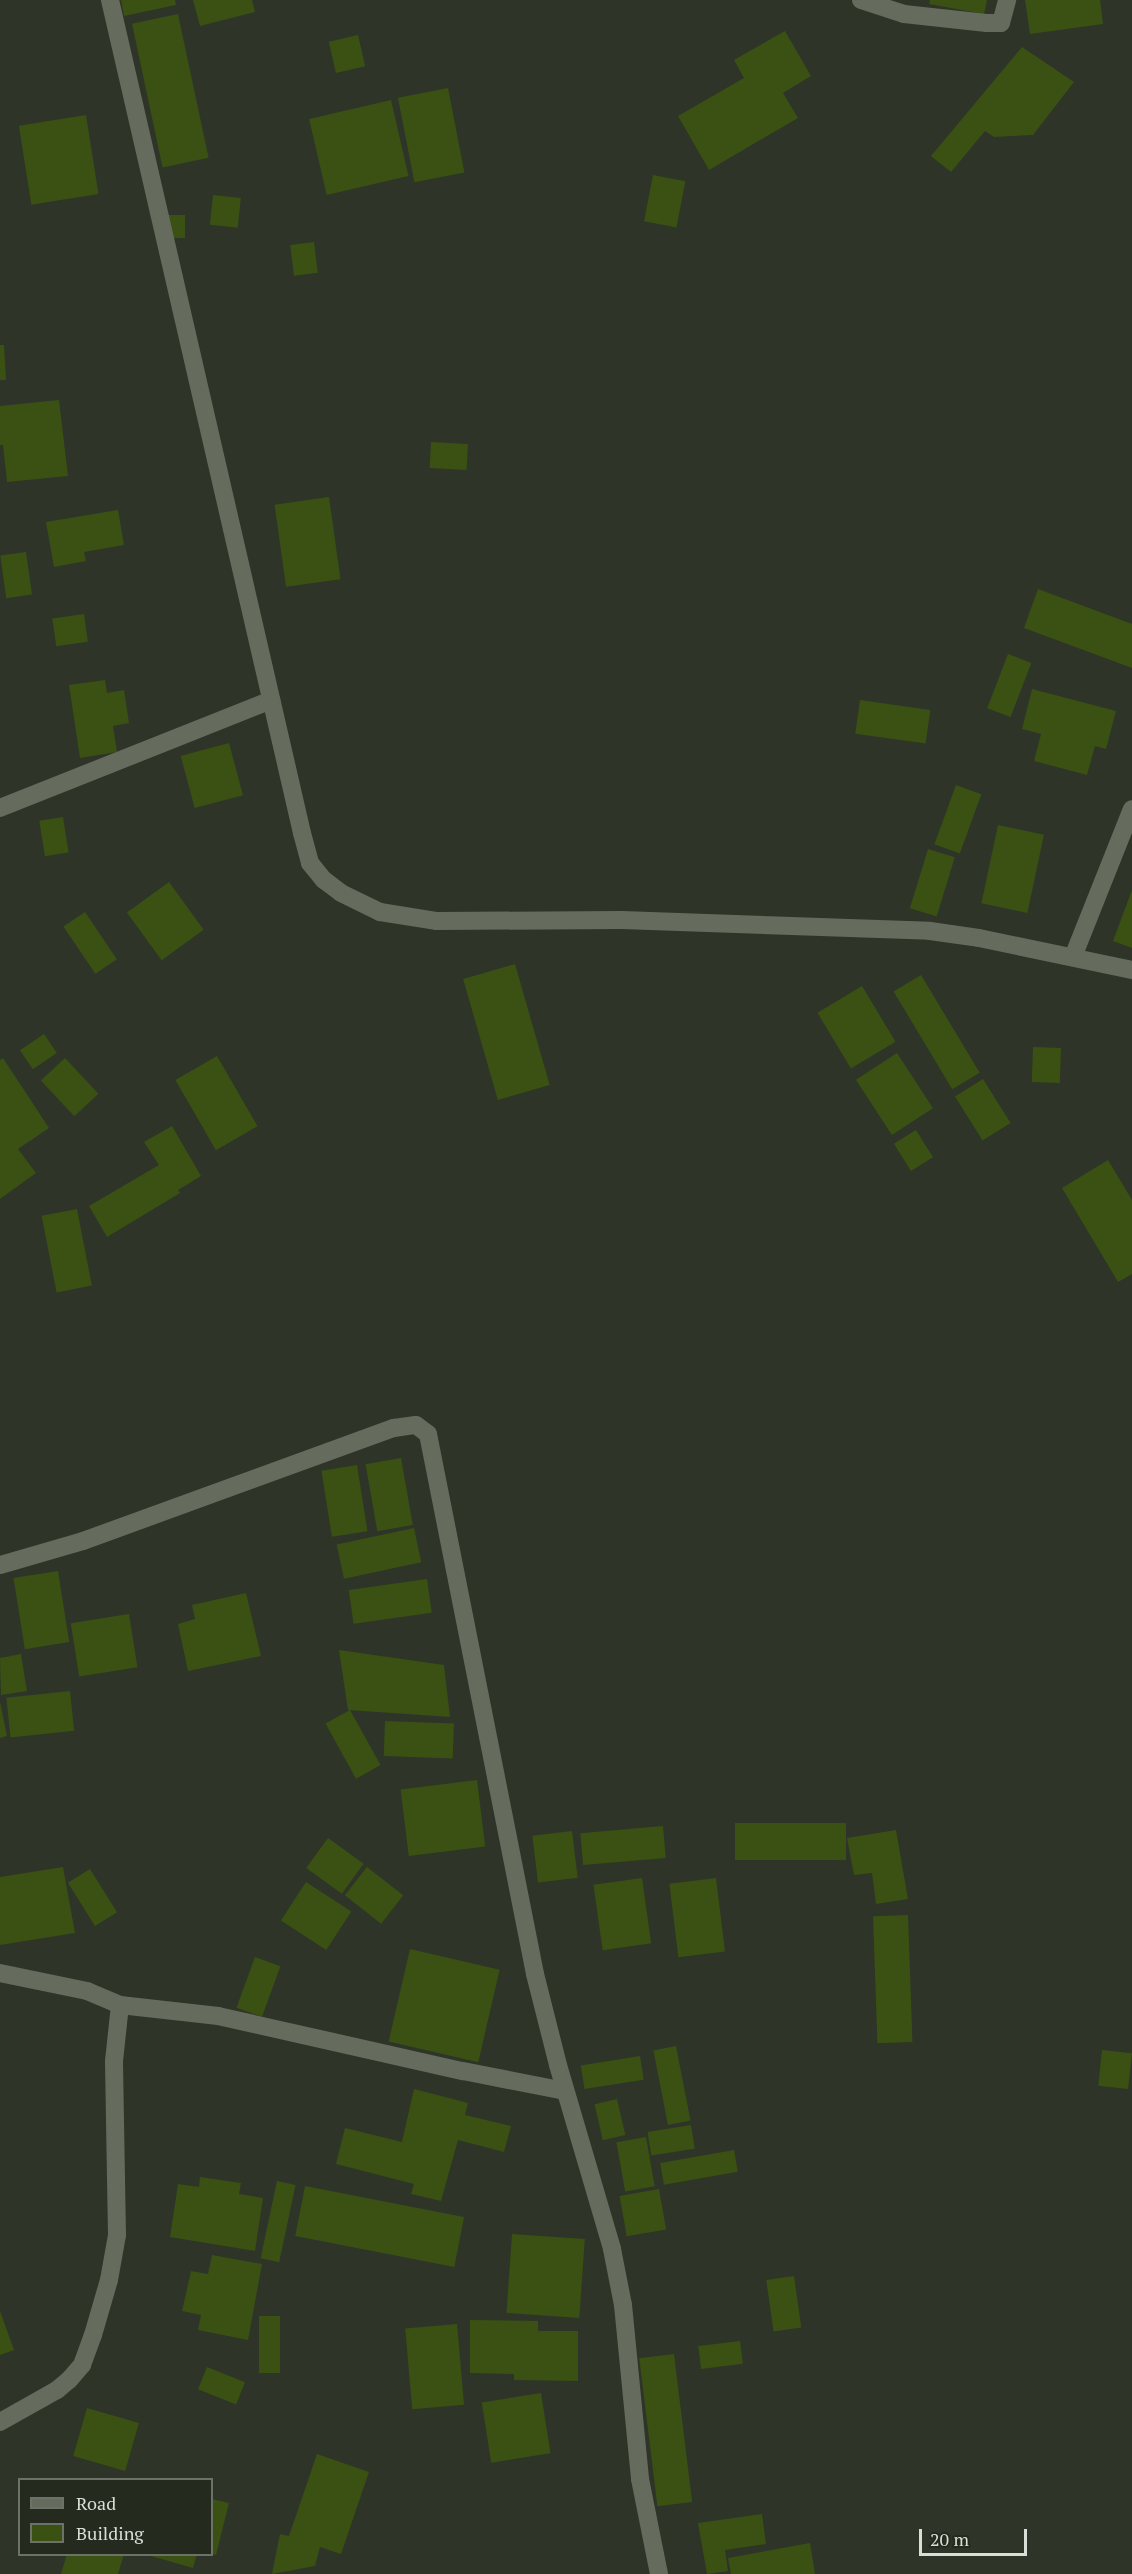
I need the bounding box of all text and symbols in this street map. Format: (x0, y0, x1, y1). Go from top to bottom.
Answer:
legend (18, 2478, 213, 2556)
text: Road (76, 2491, 116, 2515)
scale bar (922, 2517, 1030, 2555)
text: Building (76, 2521, 144, 2545)
text: 20 m (930, 2527, 969, 2551)

